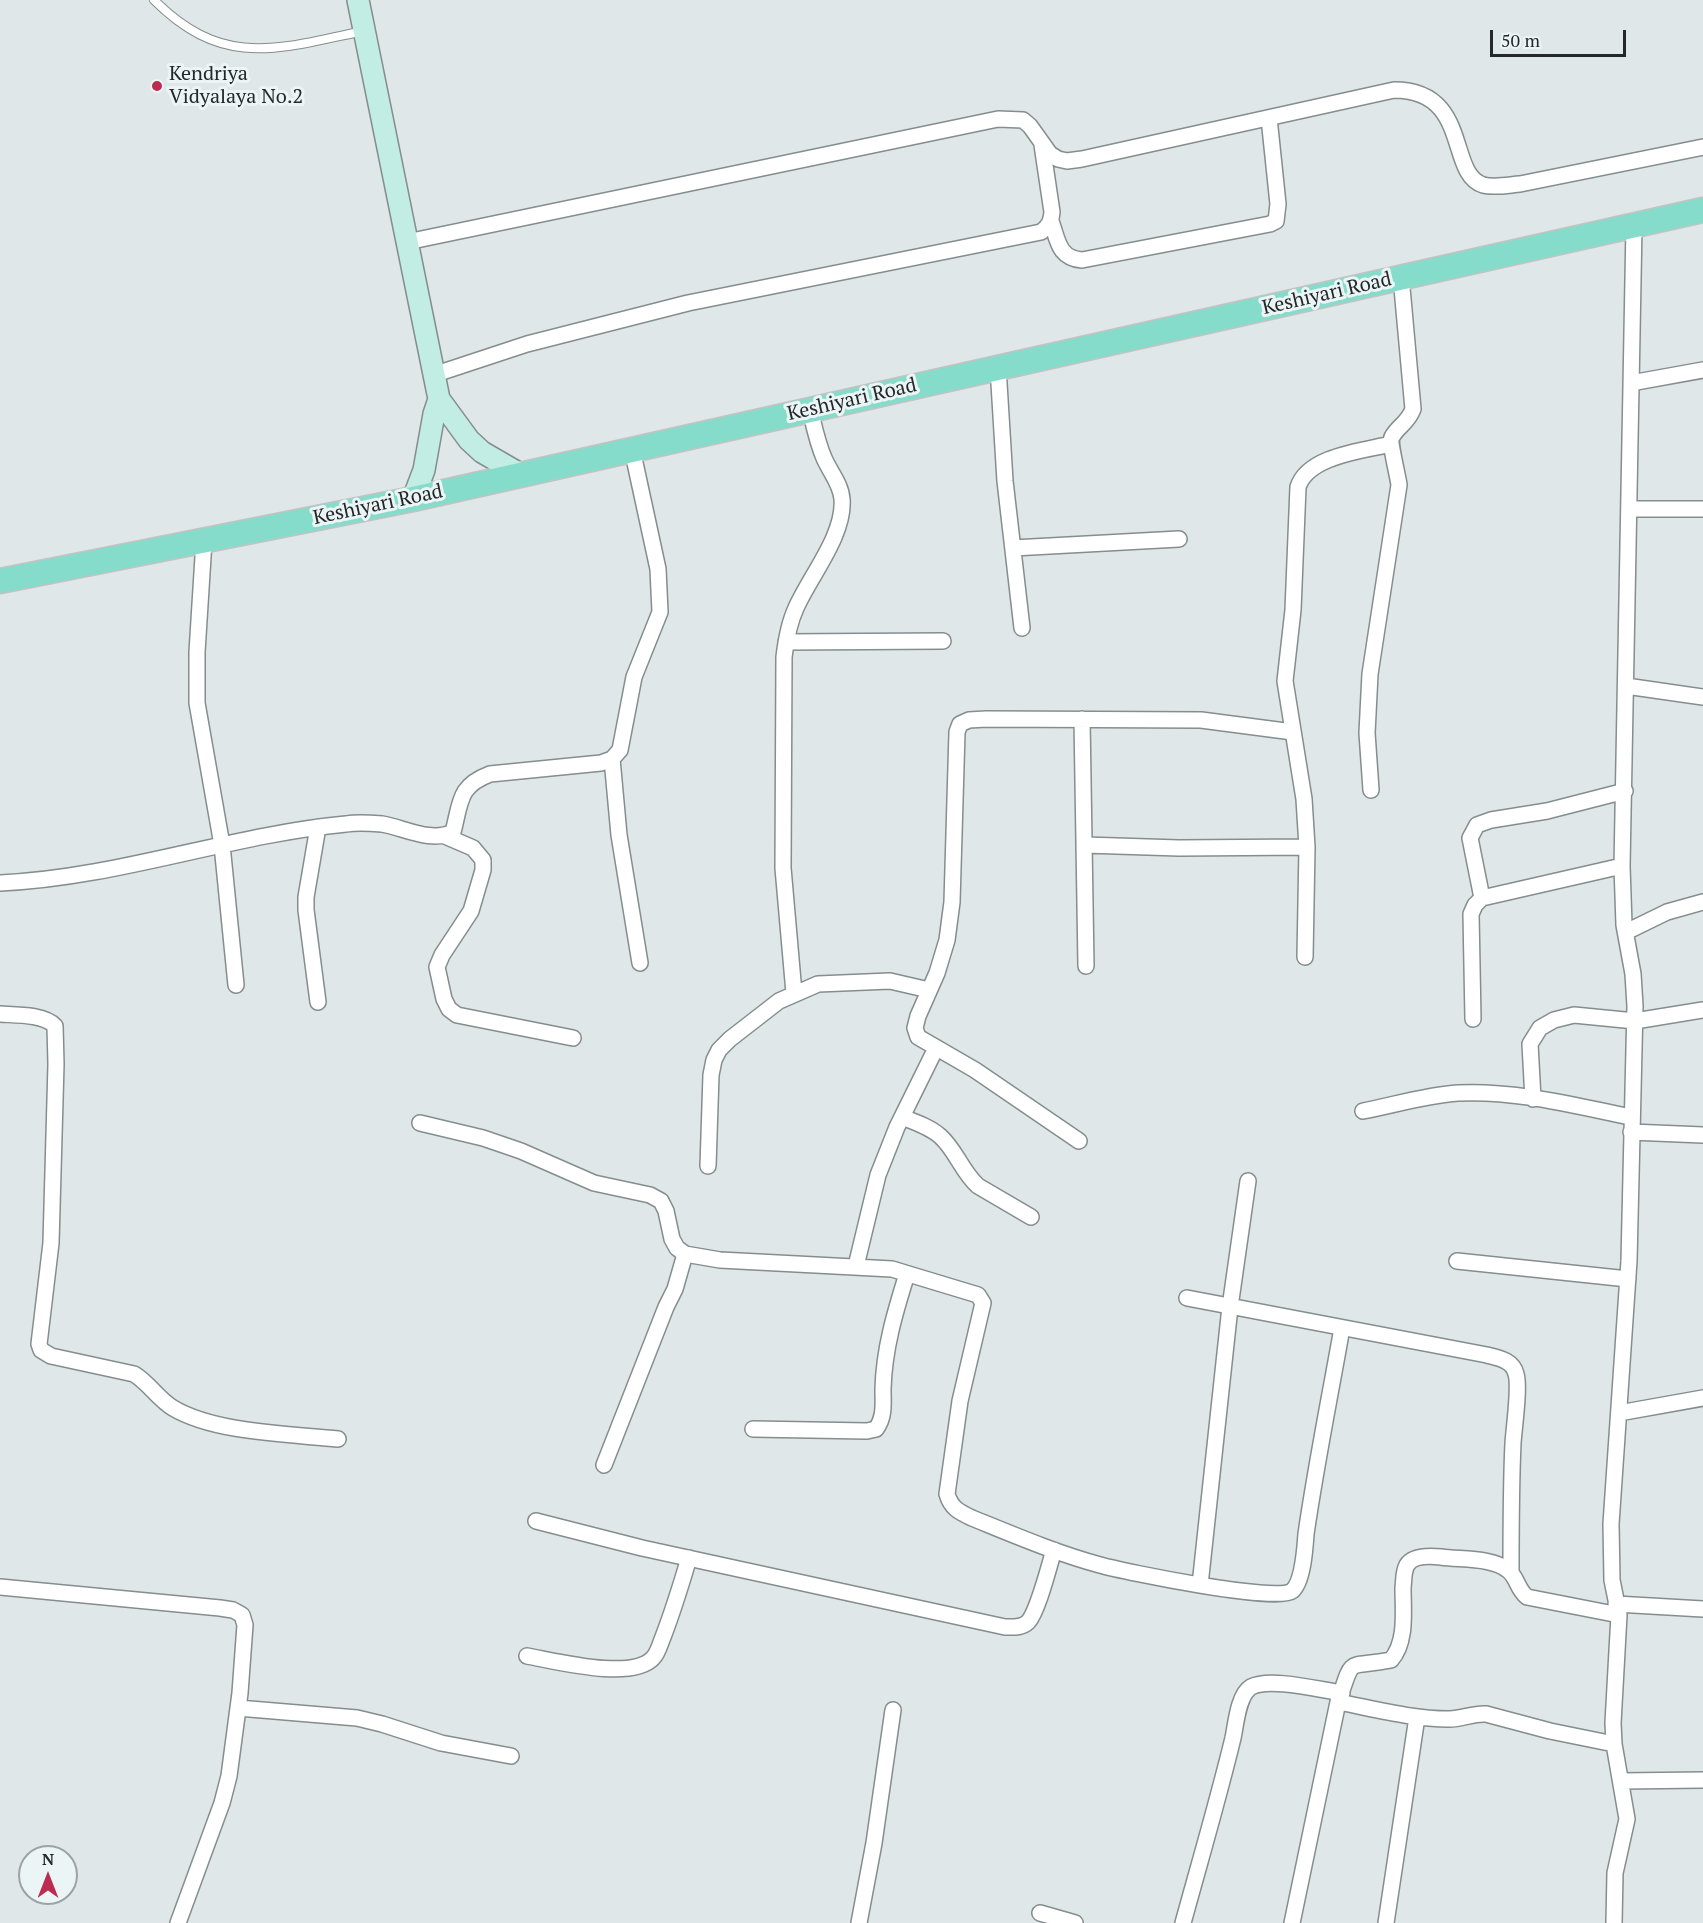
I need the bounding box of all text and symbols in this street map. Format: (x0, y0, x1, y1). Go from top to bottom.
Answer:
scale bar (1493, 18, 1630, 56)
text: 50 m (1501, 28, 1540, 52)
place label: Kendriya Vidyalaya No.2 (169, 62, 303, 109)
marker: Kendriya Vidyalaya No.2 (150, 79, 164, 93)
street label: Keshiyari Road (1260, 267, 1394, 321)
street label: Keshiyari Road (785, 373, 919, 427)
street label: Keshiyari Road (311, 480, 445, 530)
north arrow (18, 1845, 78, 1905)
text: N (42, 1848, 54, 1870)

